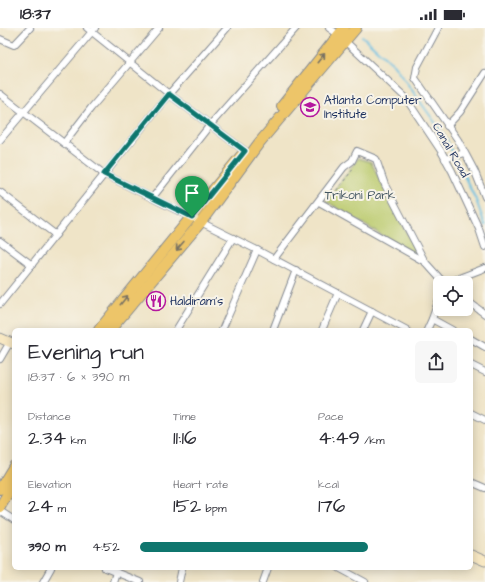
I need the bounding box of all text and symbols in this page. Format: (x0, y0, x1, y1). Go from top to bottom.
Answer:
text: 18:37 (20, 4, 51, 25)
one-way arrow (316, 52, 325, 63)
place label: Atlanta Computer Institute (324, 92, 422, 123)
school or university icon: Atlanta Computer Institute (299, 96, 321, 118)
street label: Canal Road (428, 120, 473, 181)
pin (175, 176, 209, 217)
icon: arrive (181, 182, 203, 204)
park label: Trikoni Park (325, 187, 396, 204)
one-way arrow (176, 240, 185, 251)
map controls (433, 276, 473, 316)
button: locate (433, 276, 473, 316)
restaurant icon: Haldiram's (145, 290, 167, 312)
place label: Haldiram's (170, 293, 223, 310)
one-way arrow (120, 294, 129, 305)
text: Evening run (28, 337, 144, 368)
button: share (415, 341, 457, 383)
text: 18:37 · 6 × 390 m (28, 368, 129, 386)
text: Distance (28, 409, 71, 424)
text: Time (173, 409, 196, 424)
text: Pace (318, 409, 344, 424)
text: 2.34 (28, 424, 66, 452)
text: 11:16 (173, 424, 197, 452)
text: 4:49 (318, 424, 360, 452)
text: km (66, 433, 86, 448)
text: /km (360, 433, 385, 448)
text: Elevation (28, 477, 71, 492)
text: Heart rate (173, 477, 228, 492)
text: kcal (318, 477, 339, 492)
text: 24 (28, 492, 53, 520)
text: 152 (173, 492, 201, 520)
text: 176 (318, 492, 345, 520)
text: m (53, 501, 66, 516)
text: bpm (201, 501, 226, 516)
text: 390 m (28, 538, 66, 556)
text: 4:52 (92, 538, 120, 556)

